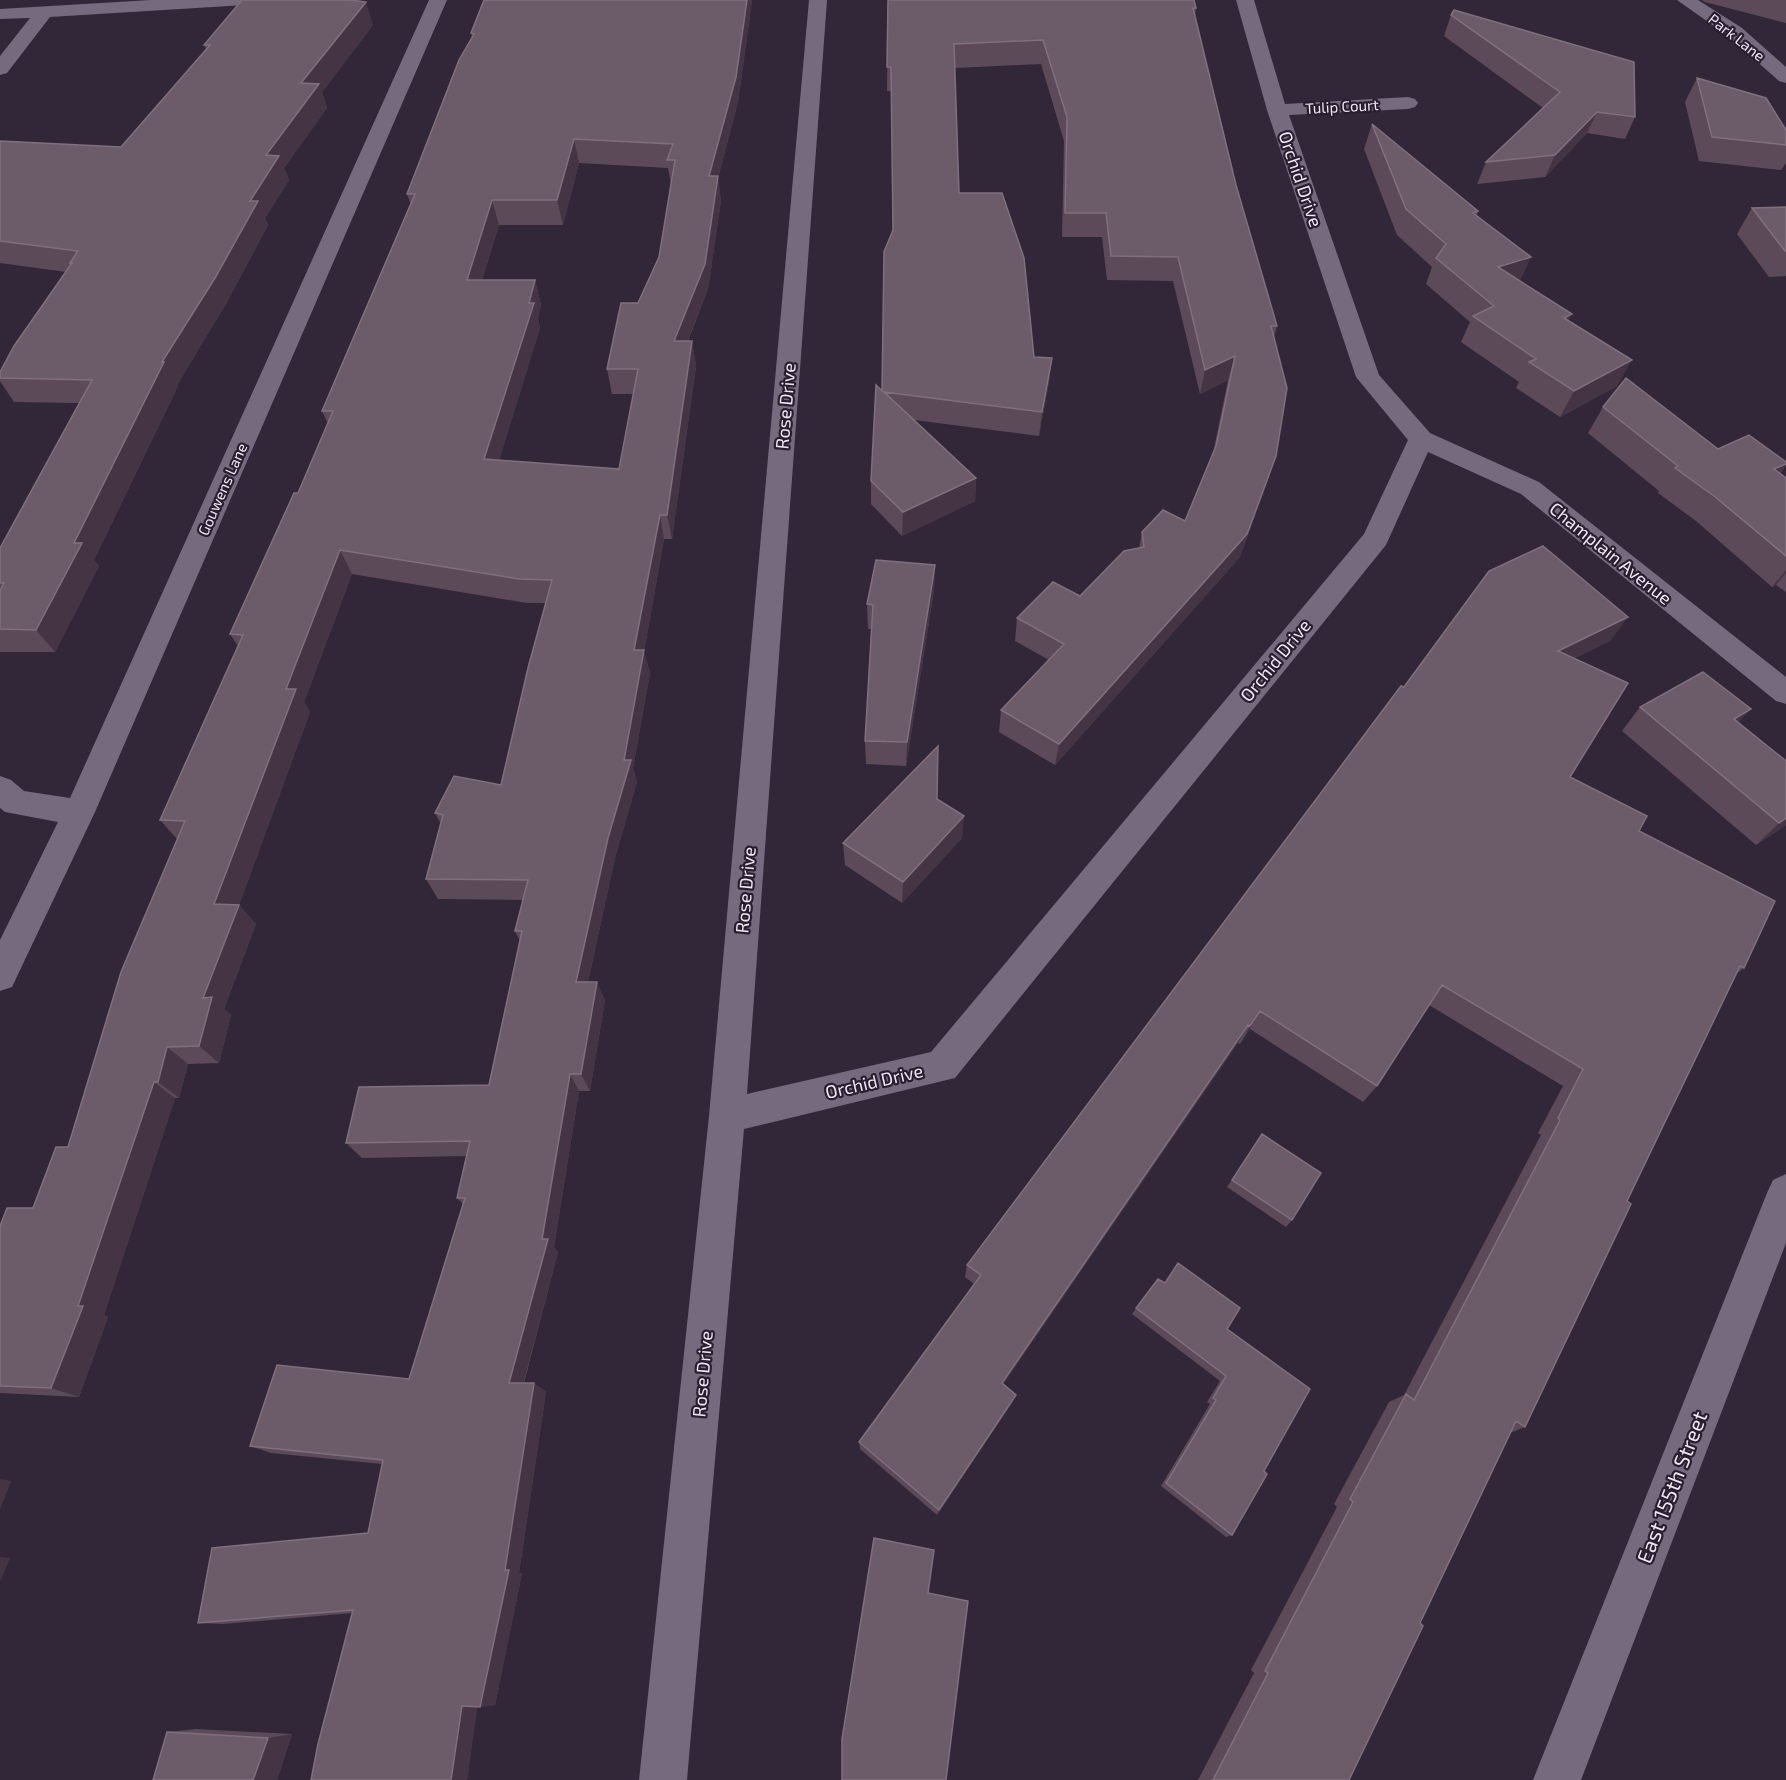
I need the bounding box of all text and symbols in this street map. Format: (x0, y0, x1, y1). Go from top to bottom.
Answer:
street label: Park Lane (1705, 9, 1769, 65)
street label: Tulip Court (1305, 95, 1379, 117)
street label: Orchid Drive (1274, 128, 1328, 230)
street label: Rose Drive (770, 362, 800, 450)
street label: Gouwens Lane (194, 440, 250, 538)
street label: Champlain Avenue (1545, 497, 1677, 609)
street label: Orchid Drive (1235, 614, 1315, 706)
street label: Rose Drive (730, 846, 760, 934)
street label: Orchid Drive (823, 1059, 925, 1103)
street label: Rose Drive (687, 1330, 717, 1418)
street label: East 155th Street (1631, 1407, 1711, 1567)

